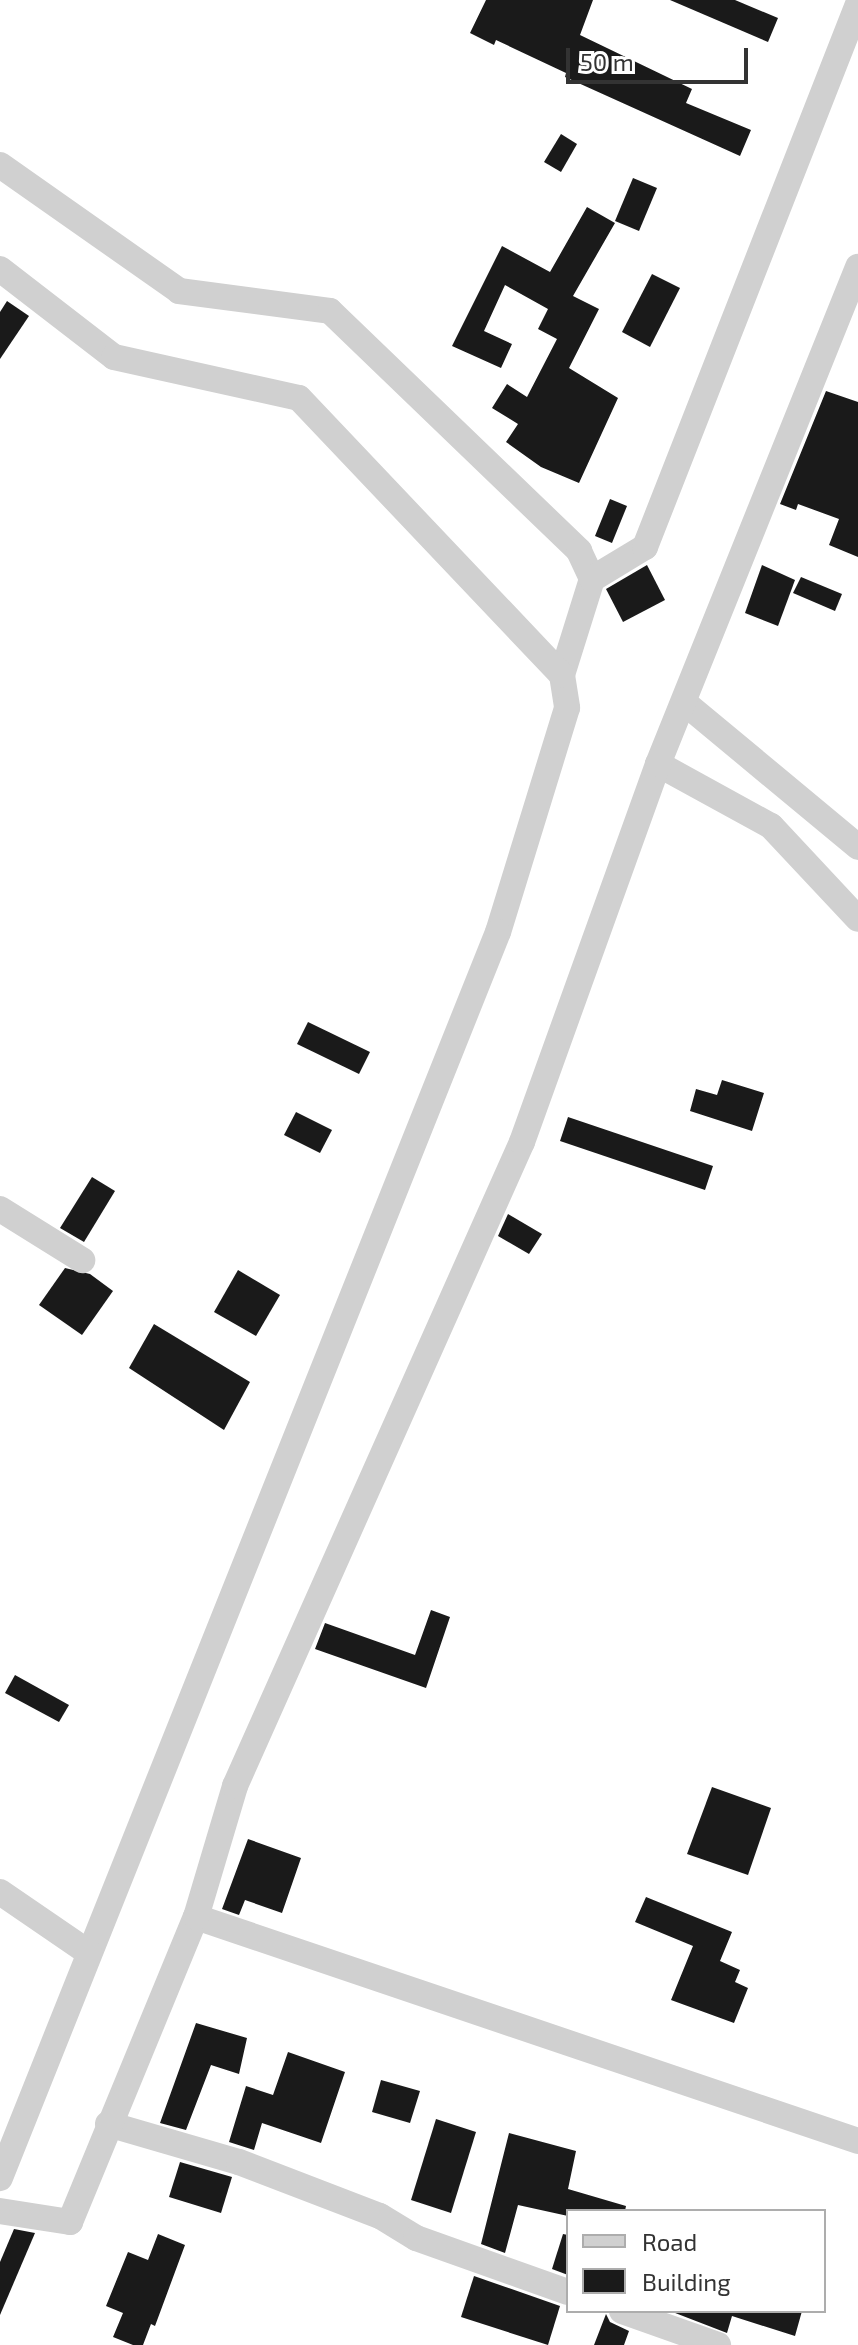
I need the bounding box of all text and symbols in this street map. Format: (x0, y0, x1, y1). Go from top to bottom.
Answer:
scale bar (570, 32, 752, 82)
text: 50 m (580, 47, 634, 76)
legend (566, 2209, 826, 2313)
text: Road (642, 2227, 697, 2256)
text: Building (642, 2267, 731, 2296)

